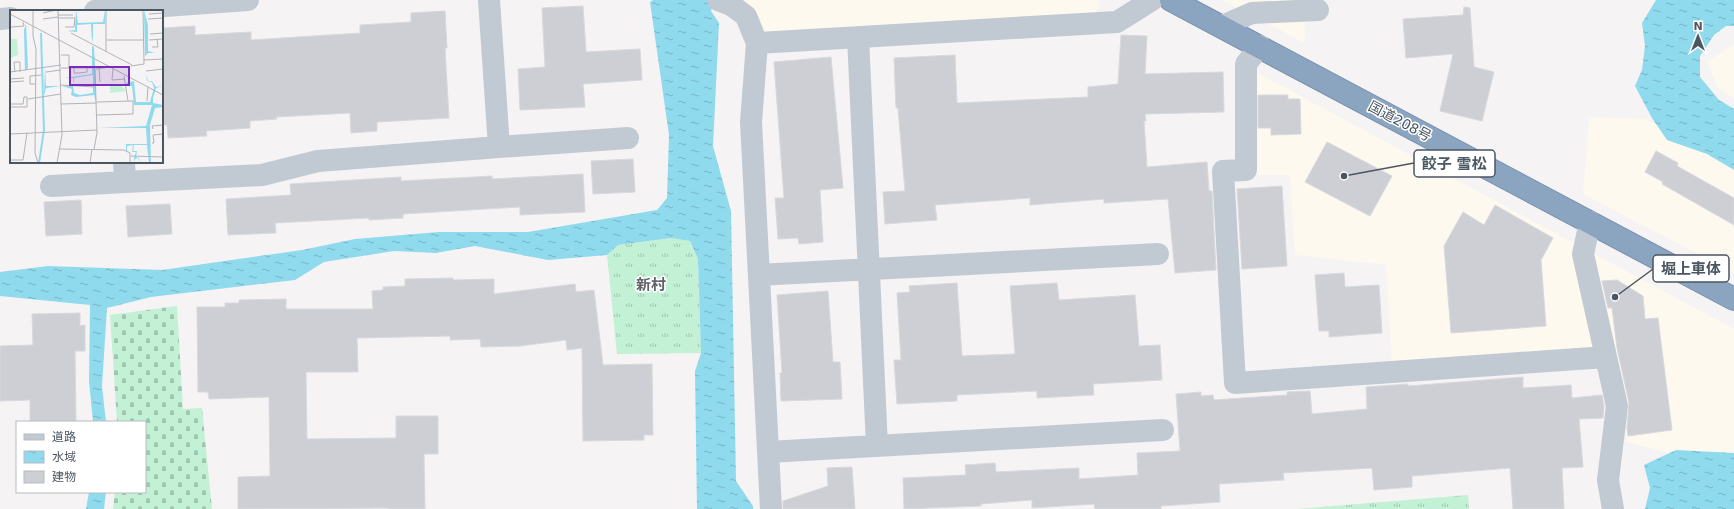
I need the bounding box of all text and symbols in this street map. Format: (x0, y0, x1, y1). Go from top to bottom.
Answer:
inset map (10, 10, 163, 163)
north arrow (1678, 16, 1718, 56)
text: N (1693, 20, 1703, 33)
street label: 国道208号 (1366, 98, 1434, 144)
callout: 餃子 雪松 (1414, 150, 1495, 177)
text: 餃子 雪松 (1421, 155, 1487, 173)
callout: 堀上車体 (1653, 255, 1729, 282)
text: 堀上車体 (1661, 260, 1721, 278)
district label: 新村 (636, 276, 666, 294)
legend (16, 421, 146, 493)
text: 道路 (52, 430, 76, 444)
text: 水域 (52, 450, 76, 464)
text: 建物 (52, 470, 76, 484)

